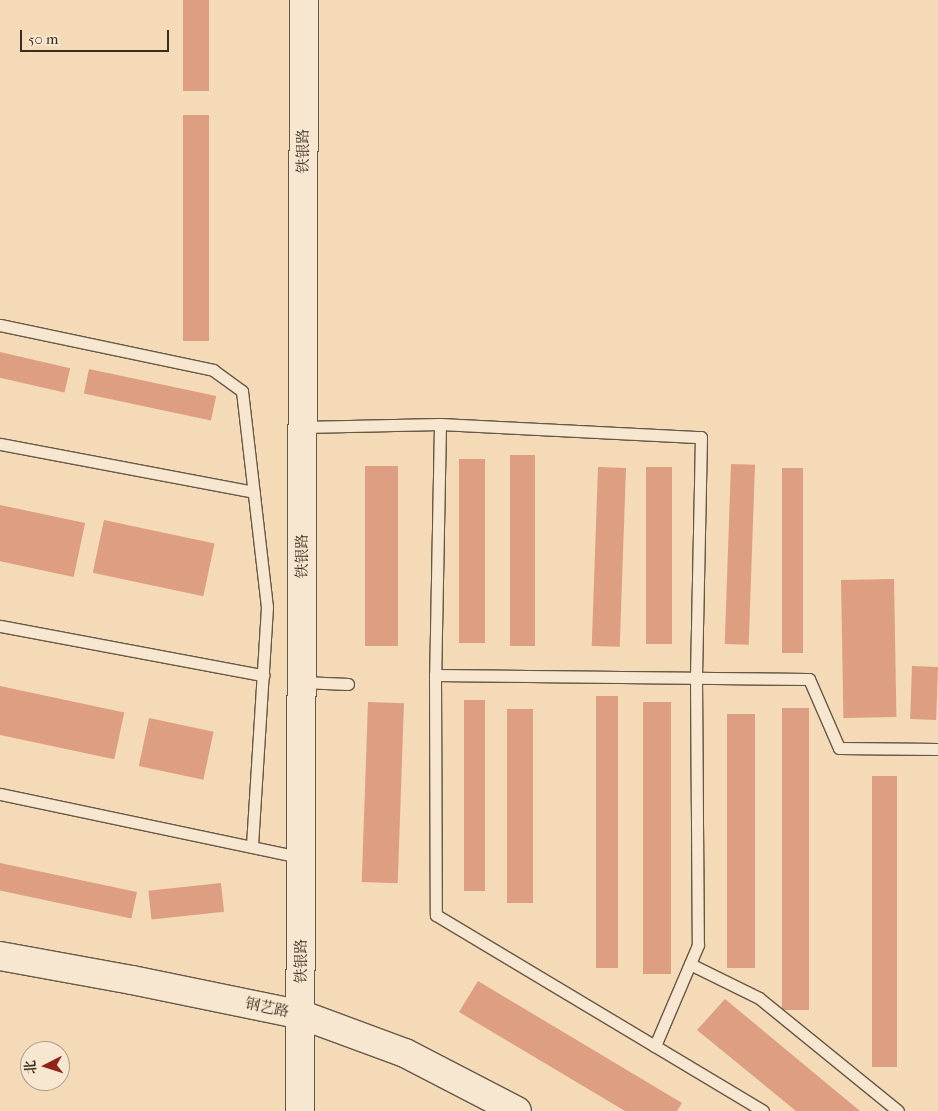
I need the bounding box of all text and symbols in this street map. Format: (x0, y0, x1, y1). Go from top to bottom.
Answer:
scale bar (22, 20, 171, 52)
text: 50 m (28, 30, 58, 48)
street label: 铁银路 (295, 129, 313, 173)
street label: 铁银路 (294, 534, 312, 578)
street label: 铁银路 (293, 939, 311, 983)
street label: 钢艺路 (243, 995, 291, 1021)
north arrow (20, 1041, 70, 1091)
text: 北 (21, 1060, 40, 1075)

